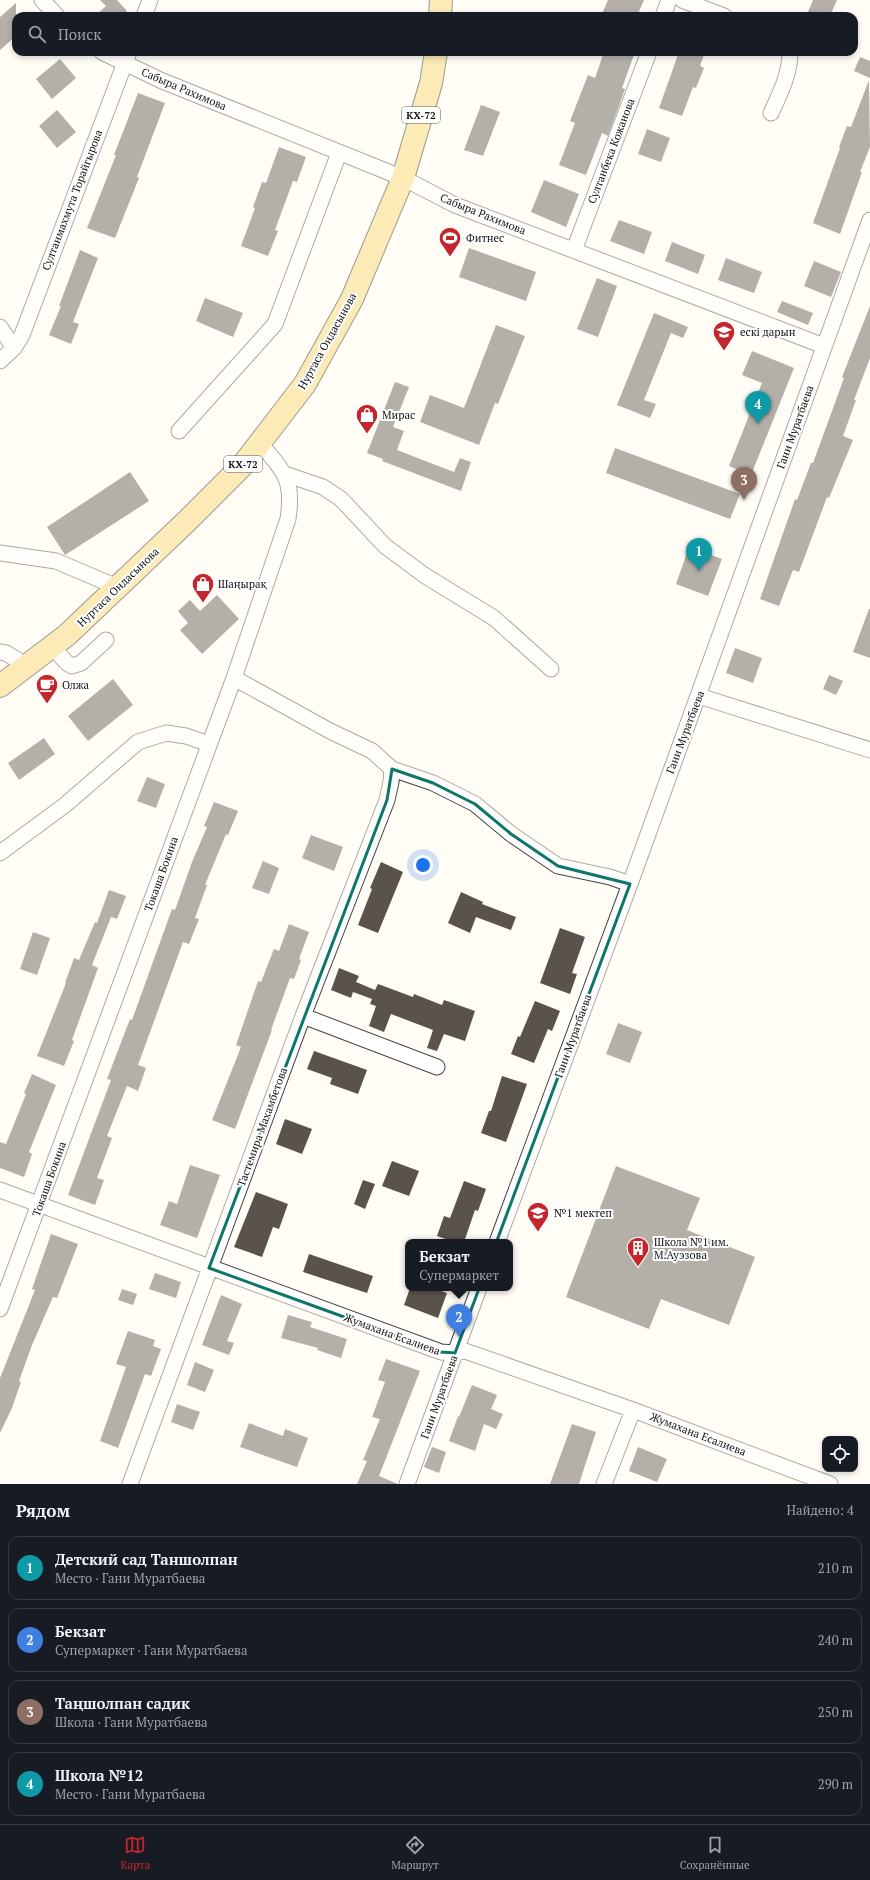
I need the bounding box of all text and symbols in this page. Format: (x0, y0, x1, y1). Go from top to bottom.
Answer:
search box (12, 12, 858, 56)
icon: search (26, 23, 48, 45)
text: Поиск (58, 24, 101, 44)
street label: Сабыра Рахимова (139, 65, 229, 113)
street label: Султанбека Кожанова (584, 96, 638, 206)
road number: КХ-72 (402, 107, 440, 123)
street label: Султанмахмута Торайгырова (39, 127, 106, 272)
street label: Сабыра Рахимова (438, 190, 528, 238)
sports icon: Фитнес (437, 225, 463, 258)
place label: Фитнес (466, 231, 504, 245)
street label: Нуртаса Ондасынова (295, 290, 360, 392)
school or university icon: ескі дарын (711, 319, 737, 352)
place label: ескі дарын (740, 325, 796, 339)
street label: Гани Муратбаева (773, 383, 817, 471)
pin: 4 (745, 391, 771, 424)
shop icon: Мирас (354, 402, 380, 435)
place label: Мирас (382, 408, 415, 422)
road number: КХ-72 (224, 456, 262, 472)
pin: 3 (731, 467, 757, 500)
pin: 1 (686, 538, 712, 571)
street label: Нуртаса Ондасынова (74, 544, 162, 630)
shop icon: Шаңырақ (190, 571, 216, 604)
place label: Шаңырақ (218, 577, 268, 591)
cafe icon: Олжа (34, 672, 60, 705)
place label: Олжа (62, 678, 90, 692)
street label: Гани Муратбаева (663, 688, 707, 775)
street label: Токаша Бокина (141, 834, 181, 913)
your location (413, 855, 433, 875)
street label: Гани Муратбаева (551, 992, 595, 1080)
street label: Тастемира Махамбетова (234, 1065, 290, 1189)
street label: Токаша Бокина (29, 1139, 69, 1218)
school or university icon: №1 мектеп (525, 1200, 551, 1233)
place label: №1 мектеп (554, 1206, 612, 1220)
building icon: Школа №1 им. М.Ауэзова (625, 1235, 651, 1268)
place label: Школа №1 им. М.Ауэзова (654, 1235, 729, 1262)
popup (405, 1239, 513, 1291)
text: Бекзат (419, 1246, 470, 1266)
text: Супермаркет (419, 1266, 499, 1284)
pin: 2 (446, 1304, 472, 1337)
street label: Жумахана Есалиева (342, 1310, 443, 1358)
street label: Гани Муратбаева (417, 1353, 461, 1441)
street label: Жумахана Есалиева (648, 1409, 748, 1459)
map controls (822, 1436, 858, 1472)
button: locate (822, 1436, 858, 1472)
text: Рядом (16, 1499, 70, 1522)
text: Найдено: 4 (787, 1501, 854, 1519)
text: Детский сад Таншолпан (55, 1549, 238, 1569)
text: 1 (26, 1559, 34, 1577)
text: 210 m (818, 1559, 853, 1577)
text: Место · Гани Муратбаева (55, 1569, 205, 1587)
text: Бекзат (55, 1621, 106, 1641)
text: 2 (26, 1631, 34, 1649)
text: 240 m (818, 1631, 853, 1649)
text: Супермаркет · Гани Муратбаева (55, 1641, 248, 1659)
text: Таңшолпан садик (55, 1693, 190, 1713)
text: 3 (26, 1703, 34, 1721)
text: 250 m (818, 1703, 853, 1721)
text: Школа · Гани Муратбаева (55, 1713, 208, 1731)
text: Школа №12 (55, 1765, 143, 1785)
text: 4 (26, 1775, 34, 1793)
text: 290 m (818, 1775, 853, 1793)
text: Место · Гани Муратбаева (55, 1785, 205, 1803)
tab: Карта (120, 1834, 150, 1872)
tab: Маршрут (391, 1834, 439, 1872)
tab: Сохранённые (680, 1834, 749, 1872)

